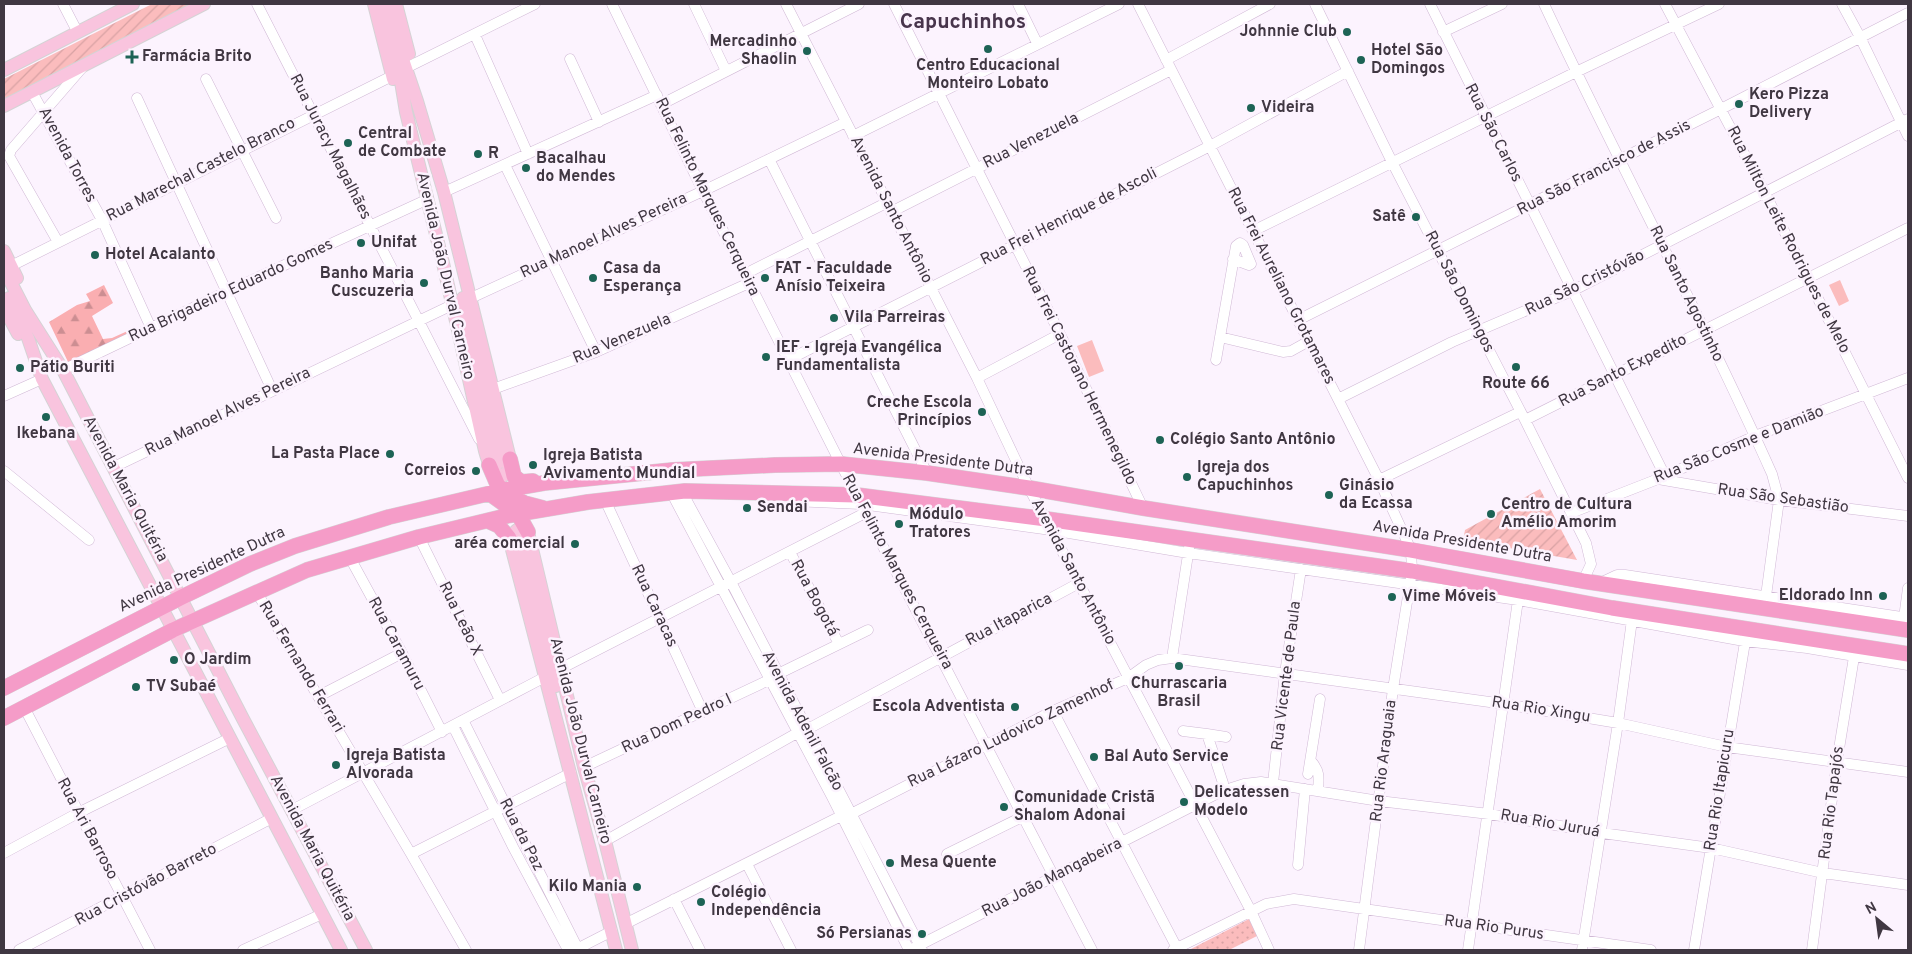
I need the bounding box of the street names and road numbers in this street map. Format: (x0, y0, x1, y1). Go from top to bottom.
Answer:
street label: Rua Juracy Magalhães (285, 71, 375, 223)
street label: Rua São Carlos (1460, 80, 1526, 186)
street label: Rua Felinto Marques Cerqueira (650, 95, 764, 299)
street label: Avenida Torres (33, 104, 101, 206)
street label: Rua Venezuela (980, 108, 1082, 174)
street label: Rua Marechal Castelo Branco (103, 113, 299, 227)
street label: Rua São Francisco de Assis (1514, 115, 1694, 221)
street label: Rua Milton Leite Rodrigues de Melo (1722, 123, 1854, 357)
street label: Avenida Santo Antônio (845, 133, 937, 287)
street label: Rua Frei Henrique de Ascoli (977, 164, 1161, 270)
street label: Avenida João Durval Carneiro (411, 170, 479, 382)
street label: Rua Frei Aureliano Grotamares (1223, 184, 1339, 388)
street label: Rua Manoel Alves Pereira (517, 189, 691, 283)
street label: Rua Santo Agostinho (1644, 223, 1728, 366)
street label: Rua São Domingos (1420, 228, 1498, 356)
street label: Rua Brigadeiro Eduardo Gomes (126, 235, 336, 347)
street label: Rua São Cristóvão (1522, 245, 1648, 321)
street label: Rua Frei Castorano Hermenegildo (1017, 263, 1141, 489)
street label: Rua Venezuela (570, 309, 674, 369)
street label: Rua Santo Expedito (1556, 330, 1691, 412)
street label: Rua Manoel Alves Pereira (142, 363, 314, 461)
street label: Rua São Cosme e Damião (1651, 402, 1827, 488)
street label: Avenida Maria Quitéria (78, 413, 172, 565)
street label: Avenida Presidente Dutra (852, 439, 1034, 481)
street label: Rua Felinto Marques Cerqueira (837, 471, 957, 673)
street label: Rua São Sebastião (1716, 480, 1850, 518)
street label: Avenida Santo Antônio (1026, 495, 1120, 649)
street label: Avenida Presidente Dutra (1371, 516, 1553, 568)
street label: Avenida Presidente Dutra (116, 523, 288, 617)
street label: Rua Bogotá (786, 556, 842, 640)
street label: Rua Caracas (626, 561, 682, 651)
street label: Rua Leão X (433, 579, 487, 659)
street label: Rua Itaparica (962, 589, 1056, 651)
street label: Rua Caramuru (363, 594, 429, 694)
street label: Rua Fernando Ferrari (254, 597, 348, 737)
street label: Rua Vicente de Paula (1268, 600, 1306, 752)
street label: Avenida João Durval Carneiro (545, 636, 615, 847)
street label: Avenida Adenil Falcão (757, 648, 847, 794)
street label: Rua Lázaro Ludovico Zamenhof (905, 675, 1118, 793)
street label: Rua Dom Pedro I (619, 690, 735, 758)
street label: Rua Rio Xingu (1490, 692, 1592, 728)
street label: Rua Rio Araguaia (1367, 699, 1401, 823)
street label: Rua Rio Itapicuru (1700, 728, 1740, 852)
street label: Rua Rio Tapajós (1815, 745, 1849, 861)
street label: Avenida Maria Quitéria (265, 772, 359, 924)
street label: Rua Ari Barroso (52, 775, 122, 883)
street label: Rua da Paz (494, 795, 548, 875)
street label: Rua Rio Juruá (1499, 805, 1601, 843)
street label: Rua João Mangabeira (979, 834, 1125, 922)
street label: Rua Cristóvão Barreto (72, 839, 220, 931)
street label: Rua Rio Purus (1443, 911, 1545, 945)

